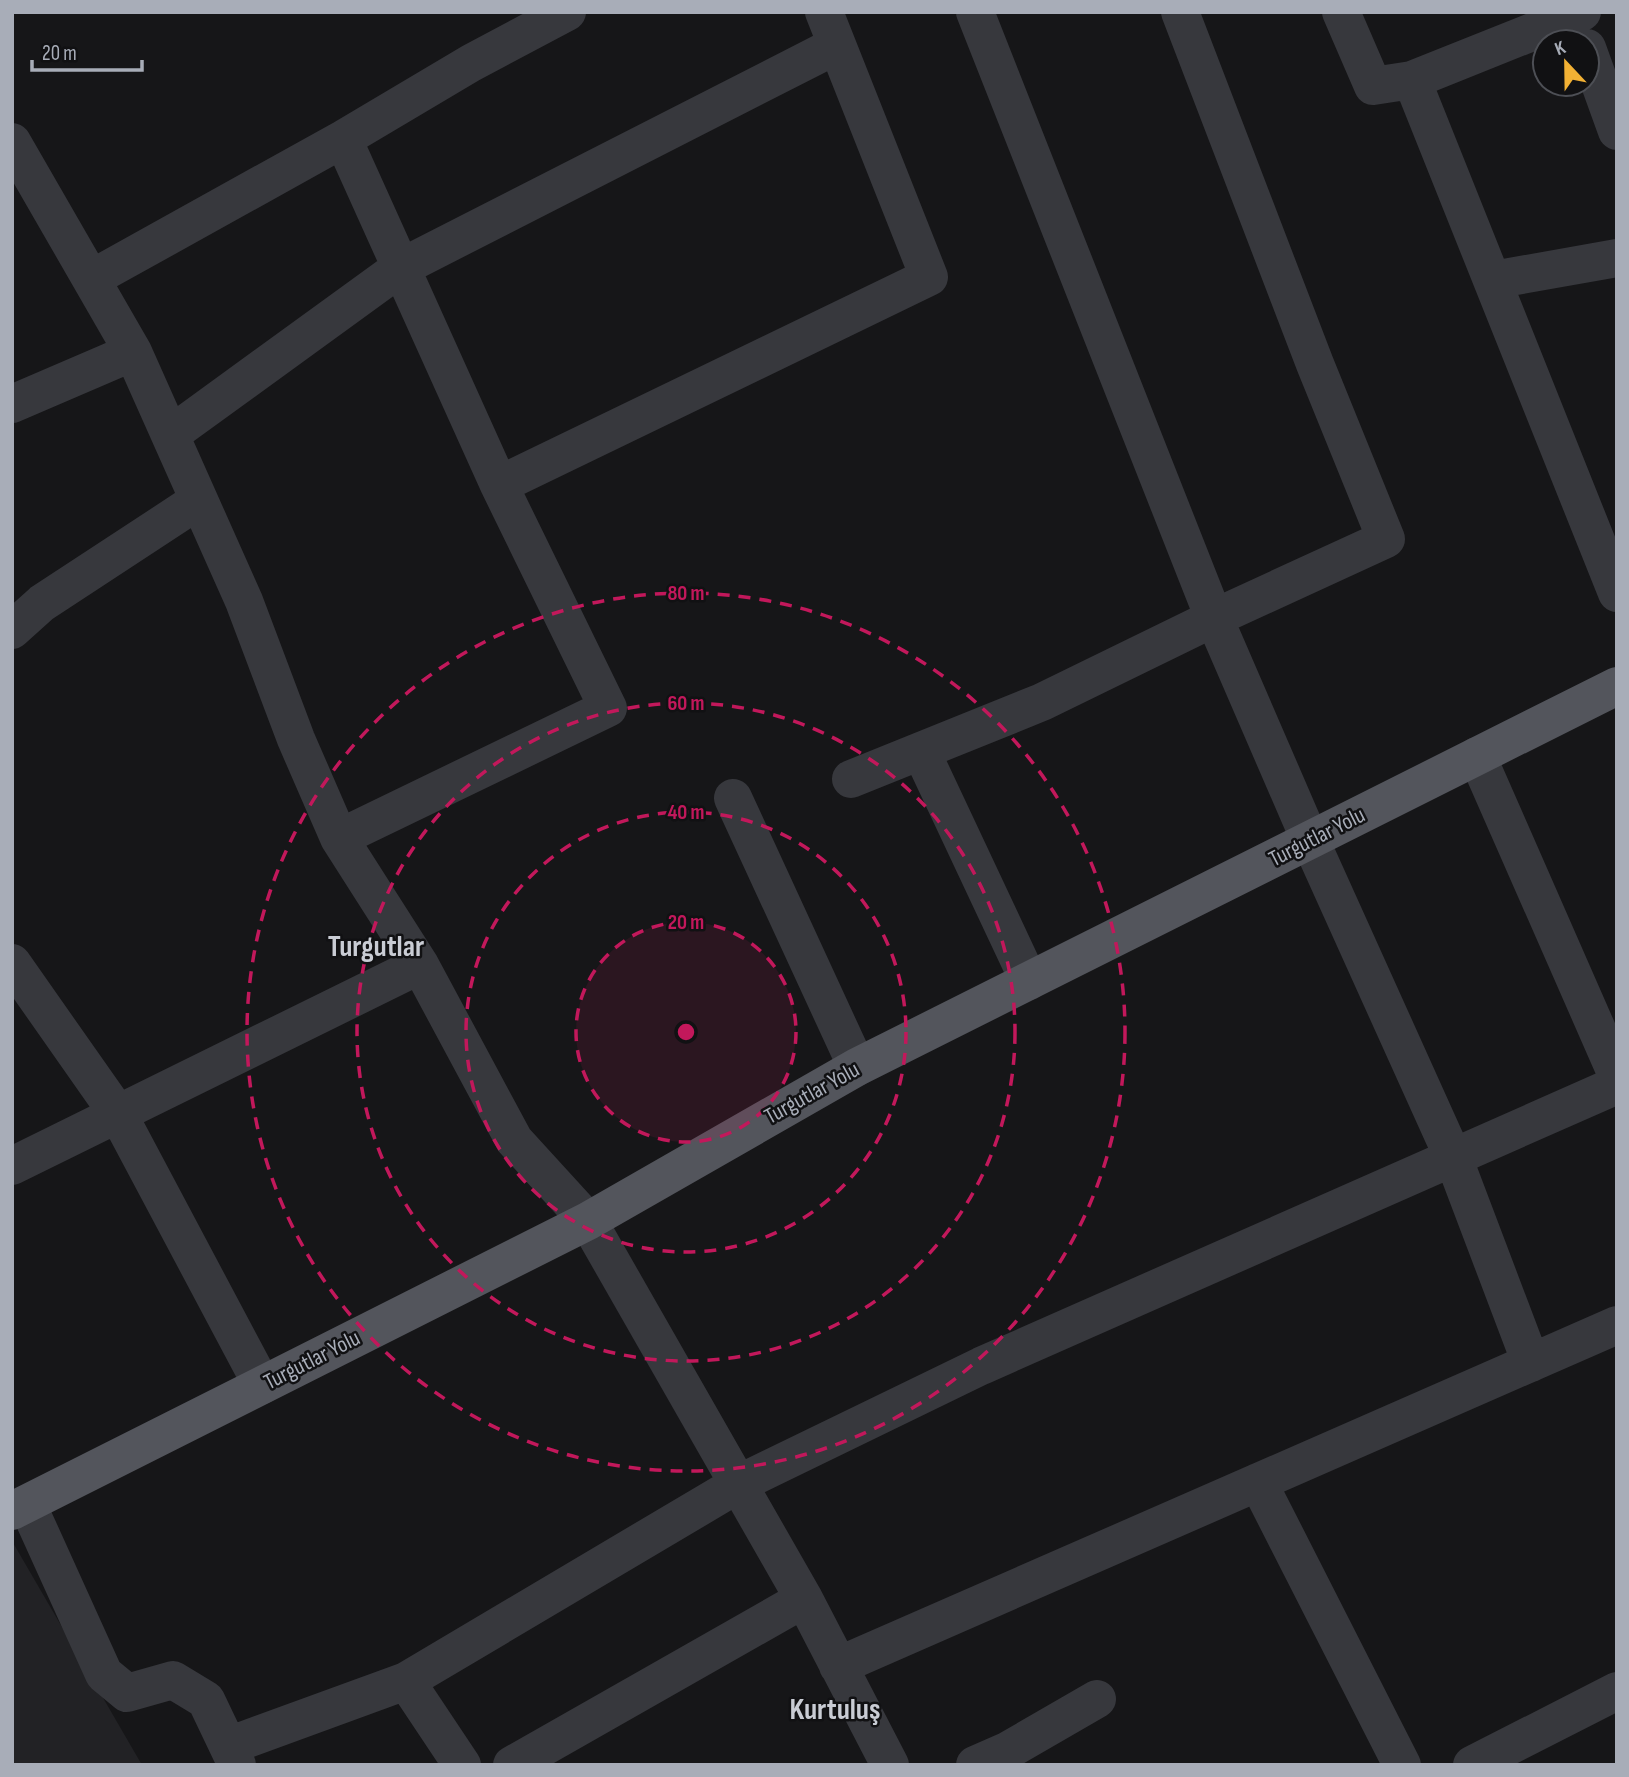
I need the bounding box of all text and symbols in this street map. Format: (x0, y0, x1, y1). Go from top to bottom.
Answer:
scale bar (32, 28, 142, 72)
north arrow (1531, 28, 1601, 98)
text: K (1552, 36, 1569, 61)
text: 20 m (42, 41, 77, 66)
text: 80 m (667, 581, 705, 606)
text: 60 m (667, 691, 705, 716)
text: 40 m (668, 800, 704, 825)
street label: Turgutlar Yolu (1264, 801, 1370, 873)
text: 20 m (668, 910, 704, 935)
district label: Turgutlar (328, 929, 424, 965)
centre of rings (674, 1020, 698, 1044)
street label: Turgutlar Yolu (760, 1055, 864, 1131)
street label: Turgutlar Yolu (259, 1324, 365, 1396)
district label: Kurtuluş (790, 1692, 880, 1728)

